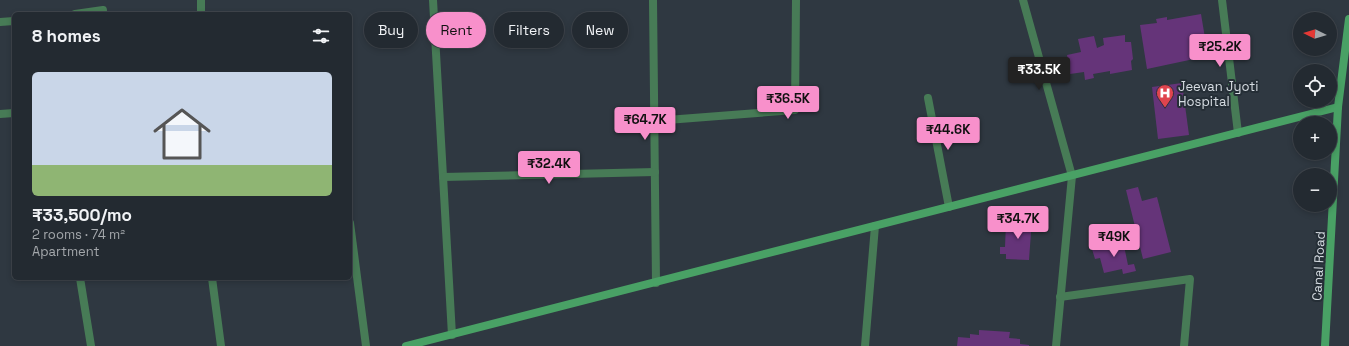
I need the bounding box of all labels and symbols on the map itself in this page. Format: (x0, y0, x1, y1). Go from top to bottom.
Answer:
north arrow (1293, 12, 1337, 56)
pin: ₹25.2K (1187, 34, 1253, 68)
pin: ₹33.5K (1006, 57, 1072, 91)
place label: Jeevan Jyoti Hospital (1178, 78, 1258, 110)
hospital icon: Jeevan Jyoti Hospital (1155, 83, 1175, 108)
pin: ₹36.5K (755, 86, 821, 120)
pin: ₹64.7K (612, 107, 678, 141)
pin: ₹44.6K (915, 117, 981, 151)
pin: ₹32.4K (516, 151, 582, 185)
pin: ₹34.7K (985, 206, 1051, 240)
pin: ₹49K (1090, 224, 1138, 258)
street label: Canal Road (1308, 231, 1329, 301)

